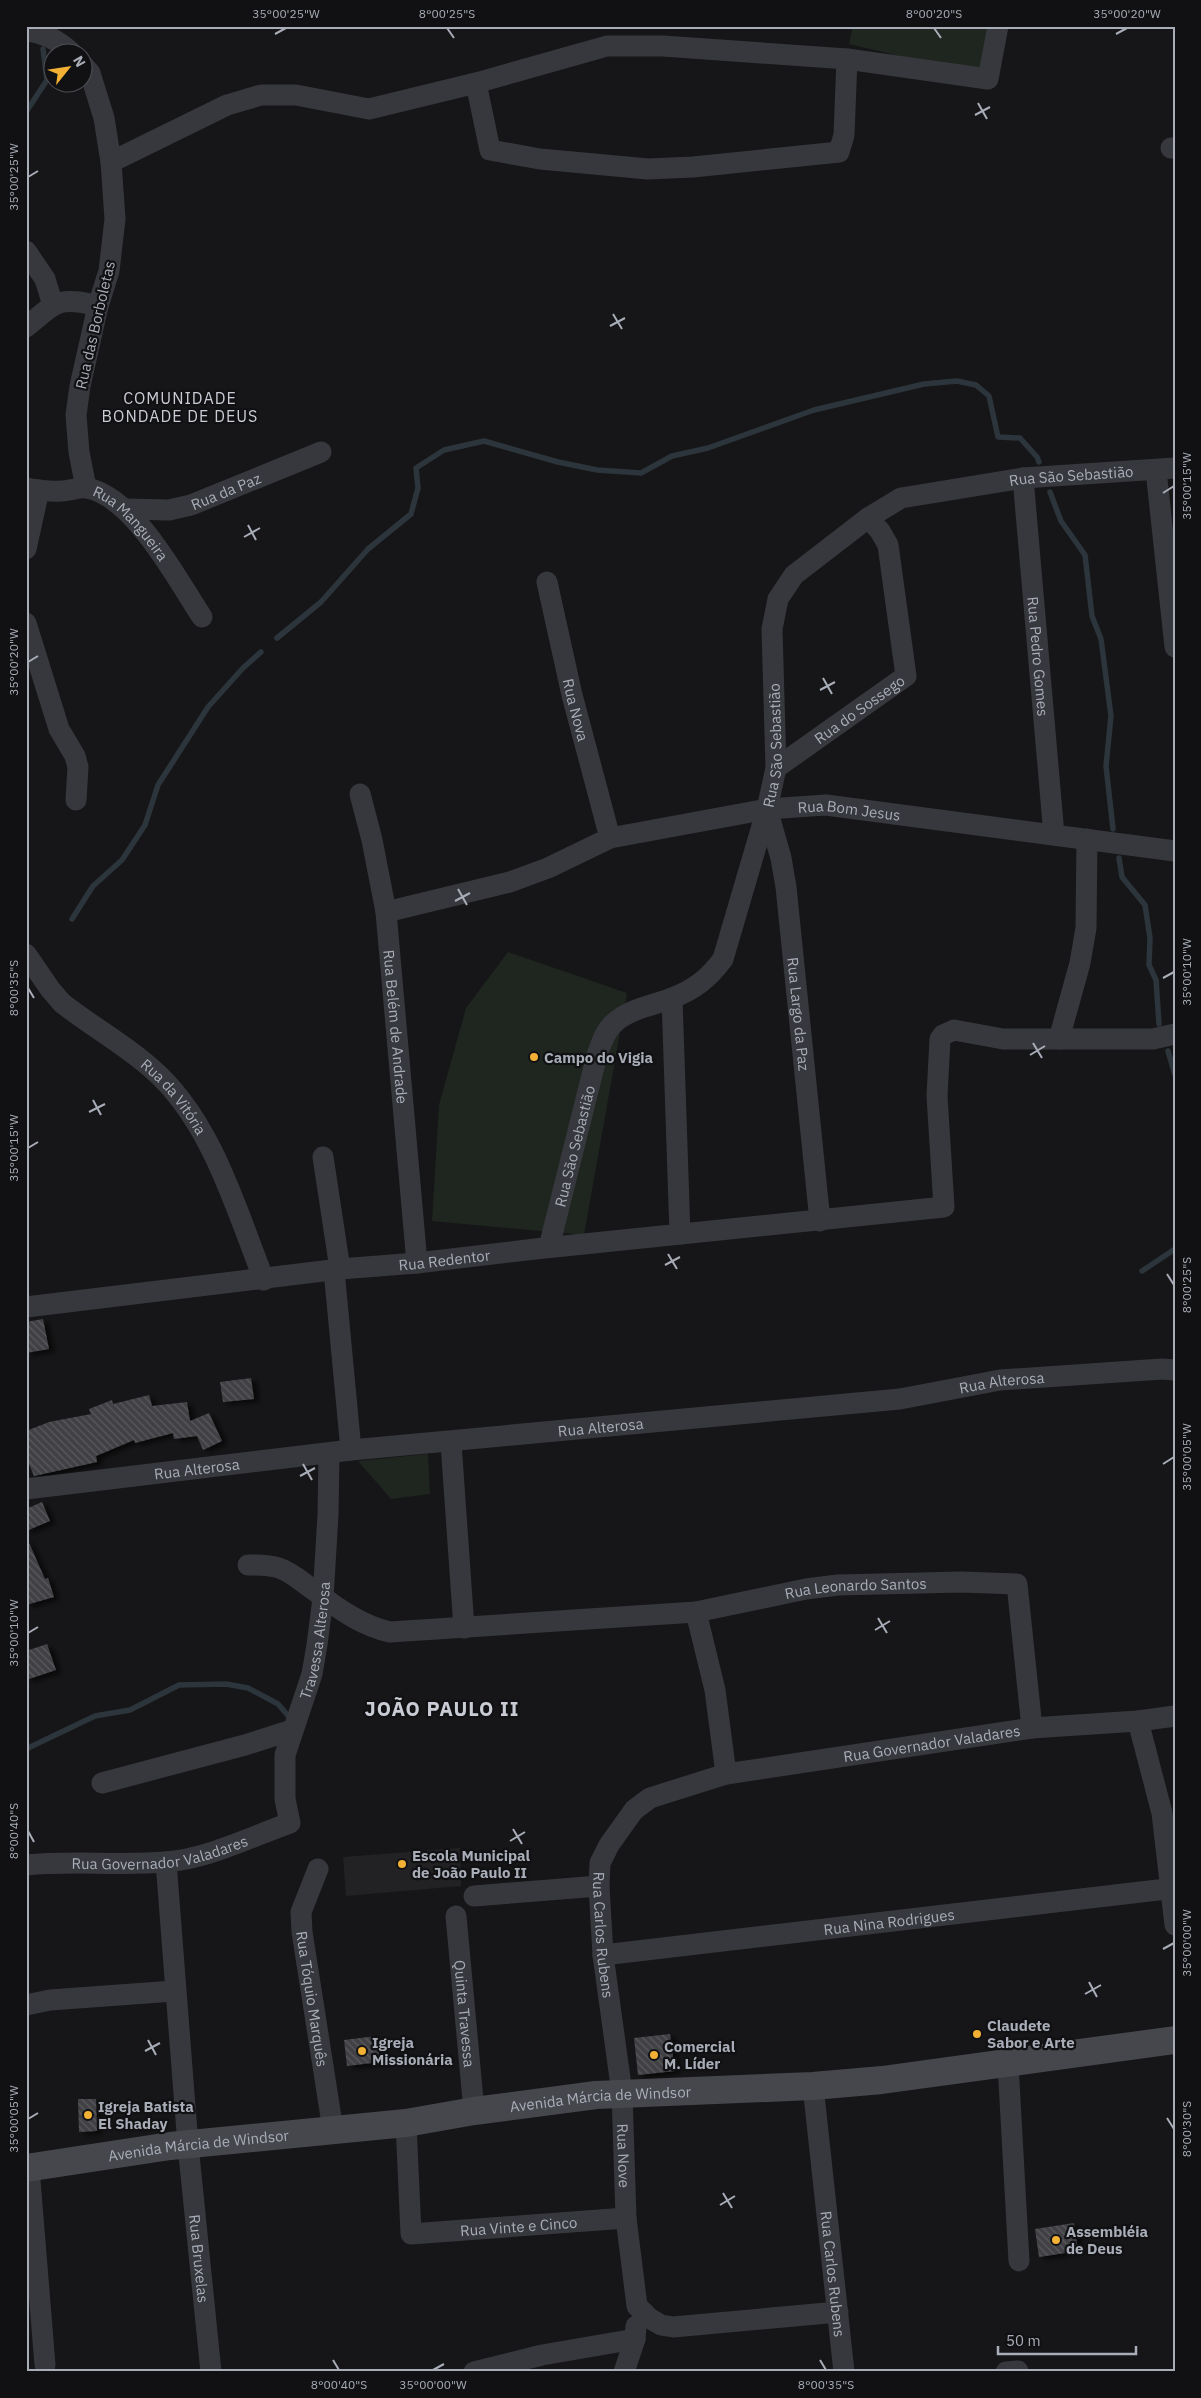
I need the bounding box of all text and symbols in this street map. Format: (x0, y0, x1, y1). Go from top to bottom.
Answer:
text: 35°00'25"W (252, 6, 320, 21)
text: 8°00'25"S (419, 6, 475, 21)
text: 8°00'20"S (906, 6, 962, 21)
text: 35°00'20"W (1093, 6, 1161, 21)
north arrow (42, 42, 92, 92)
text: N (69, 53, 90, 70)
text: 35°00'25"W (6, 143, 21, 211)
street label: Rua das Borboletas (71, 259, 119, 391)
district label: COMUNIDADE BONDADE DE DEUS (102, 388, 258, 426)
text: 35°00'15"W (1179, 452, 1194, 520)
street label: Rua São Sebastião (1008, 461, 1134, 490)
street label: Rua da Paz (188, 468, 263, 514)
street label: Rua Mangueira (90, 481, 173, 564)
street label: Rua Pedro Gomes (1024, 596, 1053, 717)
text: 35°00'20"W (6, 628, 21, 696)
street label: Rua do Sossego (810, 671, 908, 748)
street label: Rua Nova (559, 677, 593, 743)
street label: Rua São Sebastião (758, 683, 786, 809)
street label: Rua Bom Jesus (797, 795, 902, 824)
text: 35°00'10"W (1179, 938, 1194, 1006)
street label: Rua Belém de Andrade (380, 949, 412, 1104)
street label: Rua Largo da Paz (784, 956, 814, 1072)
text: 8°00'35"S (6, 960, 21, 1016)
place label: Campo do Vigia (544, 1048, 654, 1067)
marker: Campo do Vigia (528, 1051, 540, 1063)
street label: Rua da Vitória (137, 1054, 211, 1138)
street label: Rua São Sebastião (550, 1083, 599, 1209)
text: 35°00'15"W (6, 1114, 21, 1182)
street label: Rua Redentor (398, 1245, 492, 1274)
text: 8°00'25"S (1179, 1257, 1194, 1313)
street label: Rua Alterosa (957, 1368, 1045, 1397)
street label: Rua Alterosa (557, 1413, 644, 1440)
text: 35°00'05"W (1179, 1423, 1194, 1491)
street label: Rua Alterosa (153, 1454, 241, 1483)
street label: Rua Leonardo Santos (783, 1573, 927, 1603)
street label: Travessa Alterosa (295, 1581, 333, 1702)
text: 35°00'10"W (6, 1599, 21, 1667)
district label: JOÃO PAULO II (365, 1695, 519, 1722)
street label: Rua Governador Valadares (842, 1720, 1021, 1766)
text: 8°00'40"S (6, 1803, 21, 1859)
street label: Rua Governador Valadares (72, 1831, 250, 1873)
place label: Escola Municipal de João Paulo II (412, 1846, 531, 1882)
marker: Escola Municipal de João Paulo II (396, 1858, 408, 1870)
street label: Rua Carlos Rubens (589, 1871, 618, 1999)
street label: Rua Nina Rodrigues (822, 1904, 956, 1939)
text: 35°00'00"W (1179, 1909, 1194, 1977)
street label: Rua Tóquio Marquês (292, 1930, 332, 2068)
street label: Quinta Travessa (451, 1959, 479, 2068)
place label: Claudete Sabor e Arte (987, 2016, 1075, 2052)
marker: Claudete Sabor e Arte (971, 2028, 983, 2040)
place label: Igreja Missionária (372, 2033, 453, 2069)
place label: Comercial M. Líder (664, 2037, 736, 2073)
marker: Igreja Missionária (356, 2045, 368, 2057)
marker: Comercial M. Líder (648, 2049, 660, 2061)
street label: Avenida Márcia de Windsor (509, 2082, 692, 2116)
text: 35°00'05"W (6, 2085, 21, 2153)
place label: Igreja Batista El Shaday (98, 2097, 194, 2133)
text: 8°00'30"S (1179, 2101, 1194, 2157)
marker: Igreja Batista El Shaday (82, 2109, 94, 2121)
street label: Rua Nove (613, 2123, 635, 2188)
street label: Avenida Márcia de Windsor (107, 2125, 290, 2165)
street label: Rua Carlos Rubens (817, 2210, 850, 2338)
street label: Rua Vinte e Cinco (459, 2212, 578, 2240)
street label: Rua Bruxelas (186, 2214, 213, 2304)
place label: Assembléia de Deus (1066, 2222, 1149, 2258)
marker: Assembléia de Deus (1050, 2234, 1062, 2246)
scale bar (998, 2323, 1136, 2355)
text: 50 m (1006, 2331, 1041, 2350)
text: 8°00'40"S (311, 2377, 367, 2392)
text: 35°00'00"W (399, 2377, 467, 2392)
text: 8°00'35"S (798, 2377, 854, 2392)

